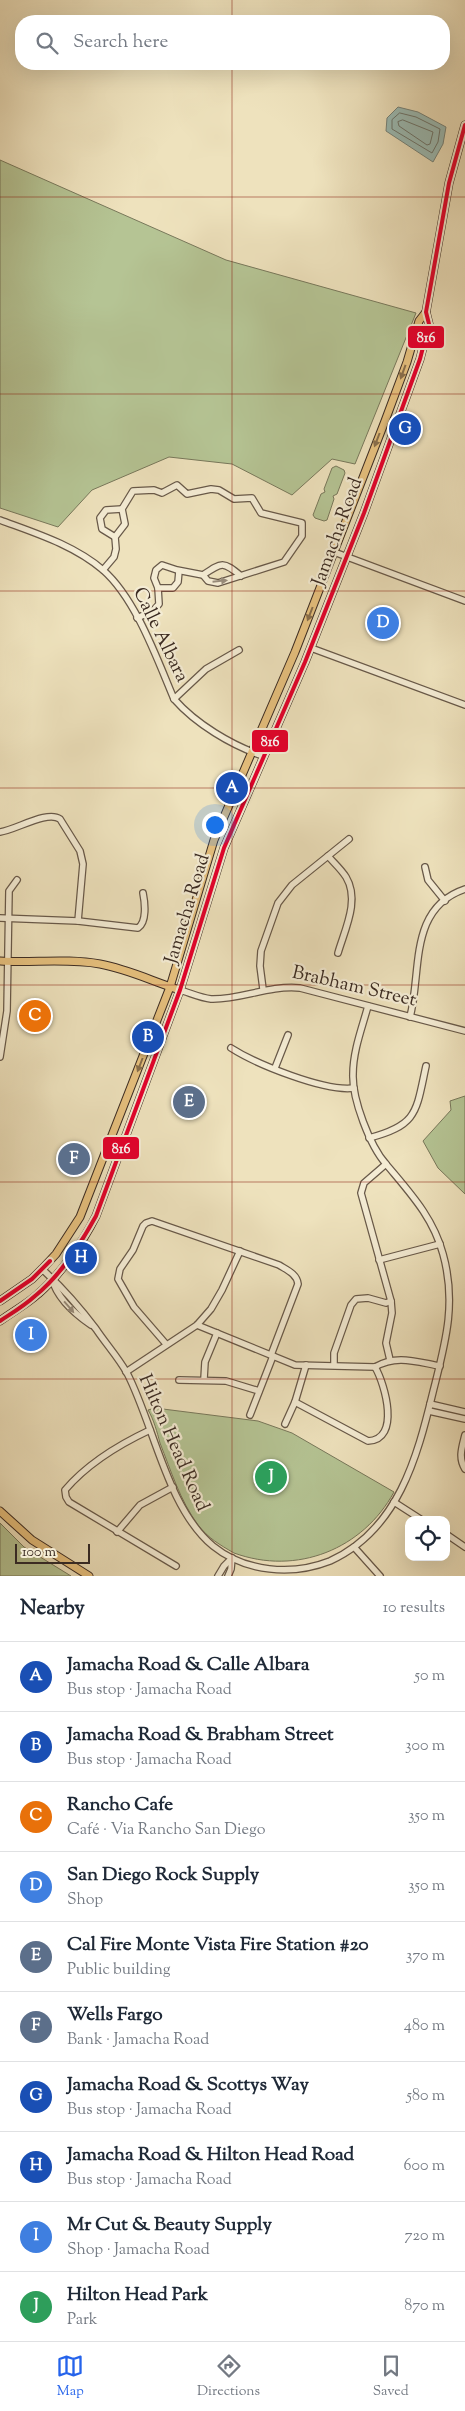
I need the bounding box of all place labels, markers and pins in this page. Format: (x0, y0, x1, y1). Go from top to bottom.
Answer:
pin: G (389, 410, 421, 448)
pin: D (367, 604, 399, 642)
pin: A (216, 769, 248, 807)
pin: C (19, 997, 51, 1035)
pin: B (132, 1018, 164, 1056)
pin: E (173, 1083, 205, 1121)
pin: F (58, 1140, 90, 1178)
pin: H (65, 1239, 97, 1277)
pin: I (15, 1316, 47, 1354)
pin: J (255, 1458, 287, 1496)

